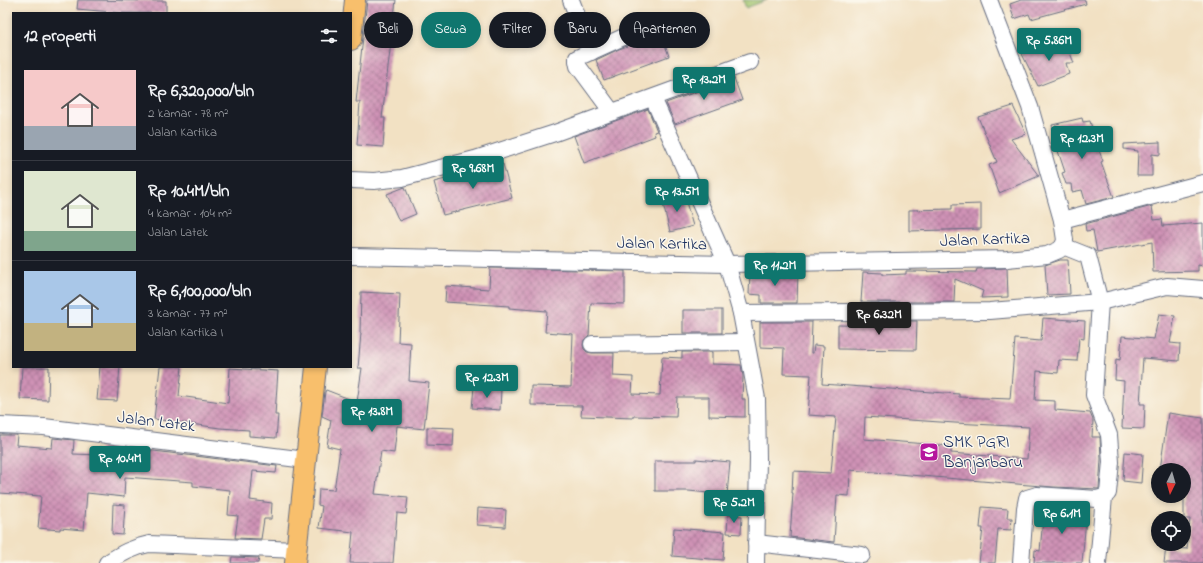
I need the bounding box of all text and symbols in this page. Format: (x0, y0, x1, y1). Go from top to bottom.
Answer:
chip: Beli (364, 12, 413, 48)
chip: Sewa (421, 12, 481, 48)
chip: Filter (489, 12, 546, 48)
chip: Baru (554, 12, 611, 48)
chip: Apartemen (619, 12, 710, 48)
text: 12 properti (24, 24, 96, 49)
icon: filters (318, 25, 340, 47)
pin: Rp 5.86M (1008, 28, 1090, 62)
text: Rp 5.86M (1026, 31, 1072, 50)
pin: Rp 13.2M (663, 67, 745, 101)
text: Rp 13.2M (682, 70, 726, 89)
text: Rp 6,320,000/bln (148, 79, 254, 104)
icon: home (56, 86, 104, 134)
text: 2 kamar · 78 m² (148, 104, 228, 123)
text: Jalan Kartika (148, 123, 217, 142)
pin: Rp 12.3M (1041, 126, 1123, 160)
text: Rp 12.3M (1060, 129, 1104, 148)
pin: Rp 9.68M (432, 156, 514, 190)
text: Rp 9.68M (452, 159, 494, 178)
text: Rp 10.4M/bln (148, 179, 229, 204)
pin: Rp 13.5M (636, 179, 718, 213)
text: Rp 13.5M (655, 182, 700, 201)
icon: home (56, 187, 104, 235)
text: 4 kamar · 104 m² (148, 204, 232, 223)
text: Jalan Latek (148, 223, 208, 242)
street label: Jalan Kartika (939, 226, 1031, 254)
street label: Jalan Kartika (617, 231, 707, 257)
pin: Rp 11.2M (734, 253, 816, 287)
text: Rp 11.2M (754, 256, 796, 275)
text: Rp 6,100,000/bln (148, 279, 251, 304)
icon: home (56, 287, 104, 335)
pin: Rp 6.32M (838, 302, 920, 336)
text: 3 kamar · 77 m² (148, 304, 228, 323)
text: Rp 6.32M (856, 305, 902, 324)
text: Jalan Kartika I (148, 323, 223, 342)
pin: Rp 12.3M (446, 365, 528, 399)
text: Rp 12.3M (465, 368, 509, 387)
pin: Rp 13.8M (331, 399, 413, 433)
text: Rp 13.8M (351, 402, 393, 421)
street label: Jalan Latek (116, 405, 197, 439)
place label: SMK PGRI Banjarbaru (942, 430, 1023, 475)
school or university icon: SMK PGRI Banjarbaru (918, 441, 940, 463)
pin: Rp 10.4M (79, 446, 161, 480)
text: Rp 10.4M (98, 449, 142, 468)
north arrow (1151, 463, 1191, 503)
map controls (1151, 463, 1191, 551)
pin: Rp 5.2M (697, 490, 771, 524)
text: Rp 5.2M (713, 493, 755, 512)
pin: Rp 6.1M (1025, 501, 1099, 535)
text: Rp 6.1M (1043, 504, 1081, 523)
button: locate (1151, 511, 1191, 551)

